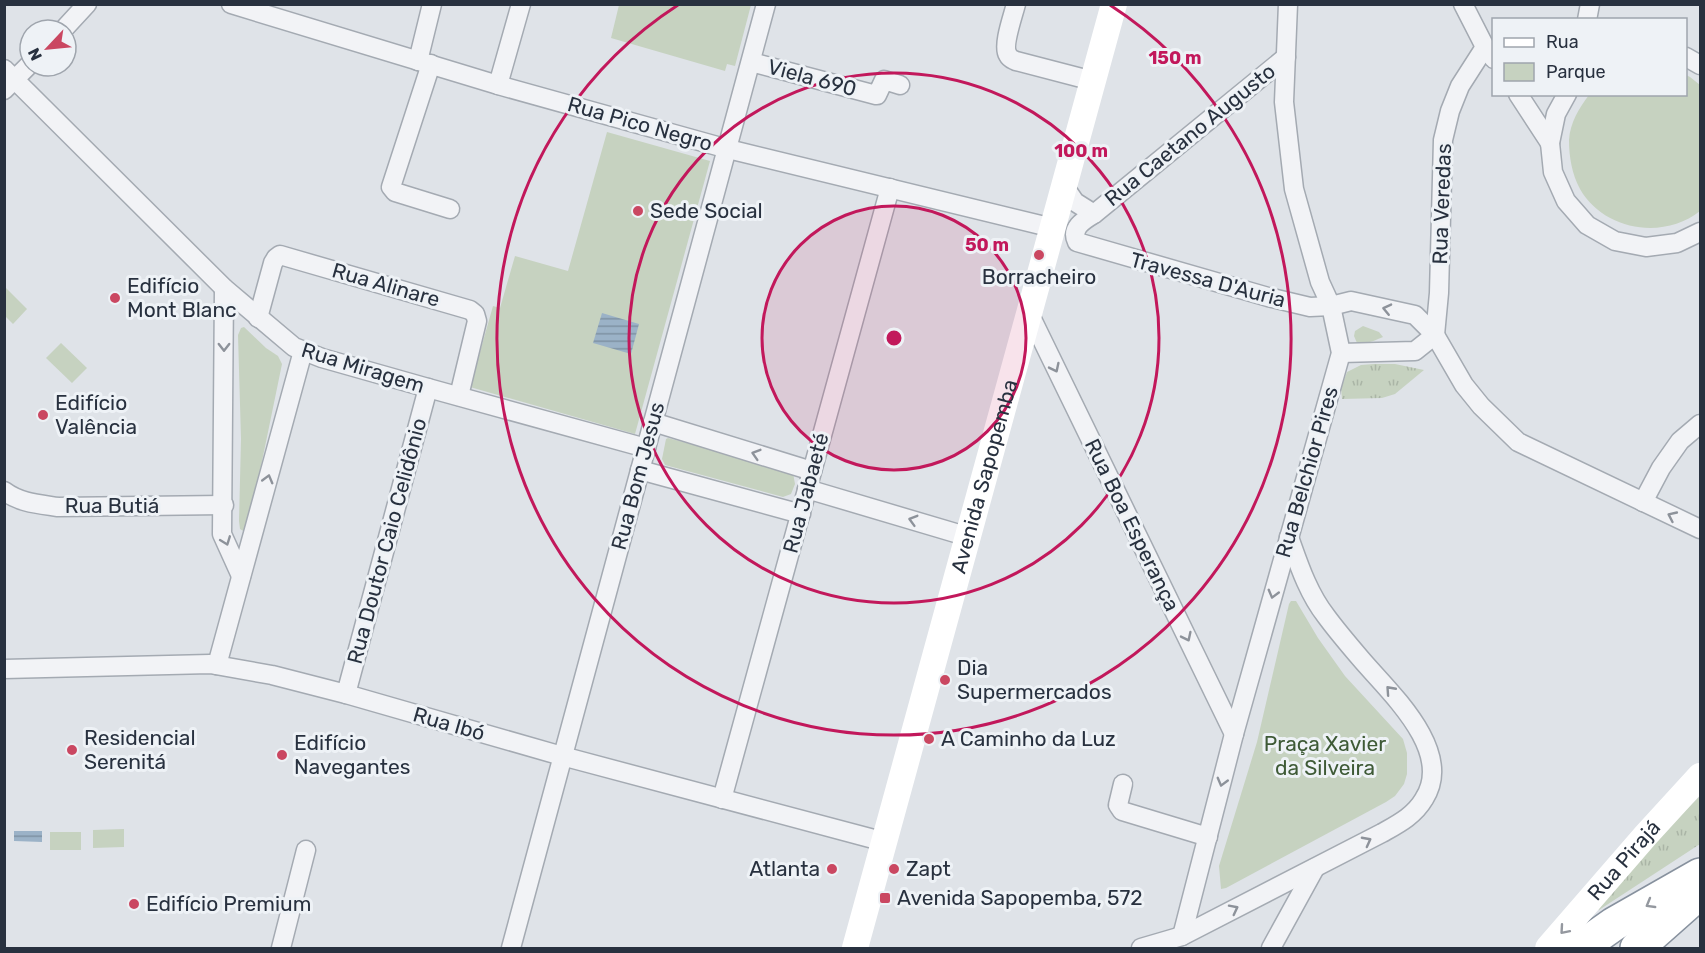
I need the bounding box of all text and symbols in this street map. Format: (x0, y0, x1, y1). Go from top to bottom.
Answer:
north arrow (18, 18, 78, 78)
legend (1492, 18, 1687, 96)
text: Rua (1546, 31, 1579, 53)
text: N (24, 45, 46, 64)
text: 150 m (1148, 47, 1202, 69)
street label: Viela 690 (765, 54, 859, 101)
street label: Rua Caetano Augusto (1099, 58, 1280, 211)
text: Parque (1546, 61, 1606, 83)
street label: Rua Pico Negro (565, 91, 715, 156)
text: 100 m (1054, 140, 1108, 162)
street label: Rua Veredas (1427, 143, 1456, 265)
place label: Sede Social (650, 198, 763, 223)
marker: Sede Social (631, 204, 645, 218)
text: 50 m (965, 234, 1009, 256)
street label: Travessa D'Auria (1128, 247, 1288, 312)
marker: Borracheiro (1032, 248, 1046, 262)
street label: Rua Alinare (329, 257, 443, 312)
place label: Borracheiro (982, 264, 1096, 289)
place label: Edifício Mont Blanc (127, 273, 237, 322)
marker: Edifício Mont Blanc (108, 291, 122, 305)
one-way arrow (1382, 303, 1392, 316)
centre of rings (884, 328, 904, 348)
street label: Rua Miragem (299, 337, 428, 398)
one-way arrow (218, 342, 230, 351)
one-way arrow (1048, 361, 1060, 372)
street label: Avenida Sapopemba (945, 377, 1022, 576)
street label: Rua Belchior Pires (1270, 383, 1343, 560)
place label: Edifício Valência (55, 390, 137, 439)
street label: Rua Bom Jesus (606, 399, 669, 553)
marker: Edifício Valência (36, 408, 50, 422)
street label: Rua Doutor Caio Celidônio (342, 415, 431, 666)
street label: Rua Jabaeté (777, 430, 834, 556)
street label: Rua Boa Esperança (1080, 434, 1185, 615)
one-way arrow (751, 449, 762, 461)
one-way arrow (261, 474, 273, 485)
street label: Rua Butiá (65, 493, 159, 518)
one-way arrow (1667, 511, 1678, 523)
one-way arrow (908, 515, 919, 527)
one-way arrow (219, 535, 231, 546)
one-way arrow (1268, 588, 1280, 599)
one-way arrow (1179, 631, 1191, 642)
place label: Dia Supermercados (957, 655, 1112, 704)
marker: Dia Supermercados (938, 673, 952, 687)
one-way arrow (1386, 686, 1397, 697)
street label: Rua Ibó (410, 701, 488, 746)
place label: Residencial Serenitá (84, 725, 196, 774)
place label: A Caminho da Luz (941, 726, 1116, 751)
place label: Edifício Navegantes (294, 730, 410, 779)
park label: Praça Xavier da Silveira (1264, 731, 1386, 780)
marker: A Caminho da Luz (922, 732, 936, 746)
marker: Residencial Serenitá (65, 743, 79, 757)
marker: Edifício Navegantes (275, 748, 289, 762)
one-way arrow (1216, 777, 1229, 787)
street label: Rua Pirajá (1582, 815, 1665, 905)
one-way arrow (1360, 837, 1371, 848)
place label: Atlanta (749, 856, 820, 881)
place label: Zapt (906, 856, 951, 881)
marker: Atlanta (825, 862, 839, 876)
marker: Zapt (887, 862, 901, 876)
place label: Avenida Sapopemba, 572 (897, 885, 1143, 910)
place label: Edifício Premium (146, 891, 311, 916)
marker: Avenida Sapopemba, 572 (878, 891, 892, 905)
marker: Edifício Premium (127, 897, 141, 911)
one-way arrow (1646, 897, 1656, 908)
one-way arrow (1227, 905, 1238, 917)
one-way arrow (1560, 923, 1571, 934)

